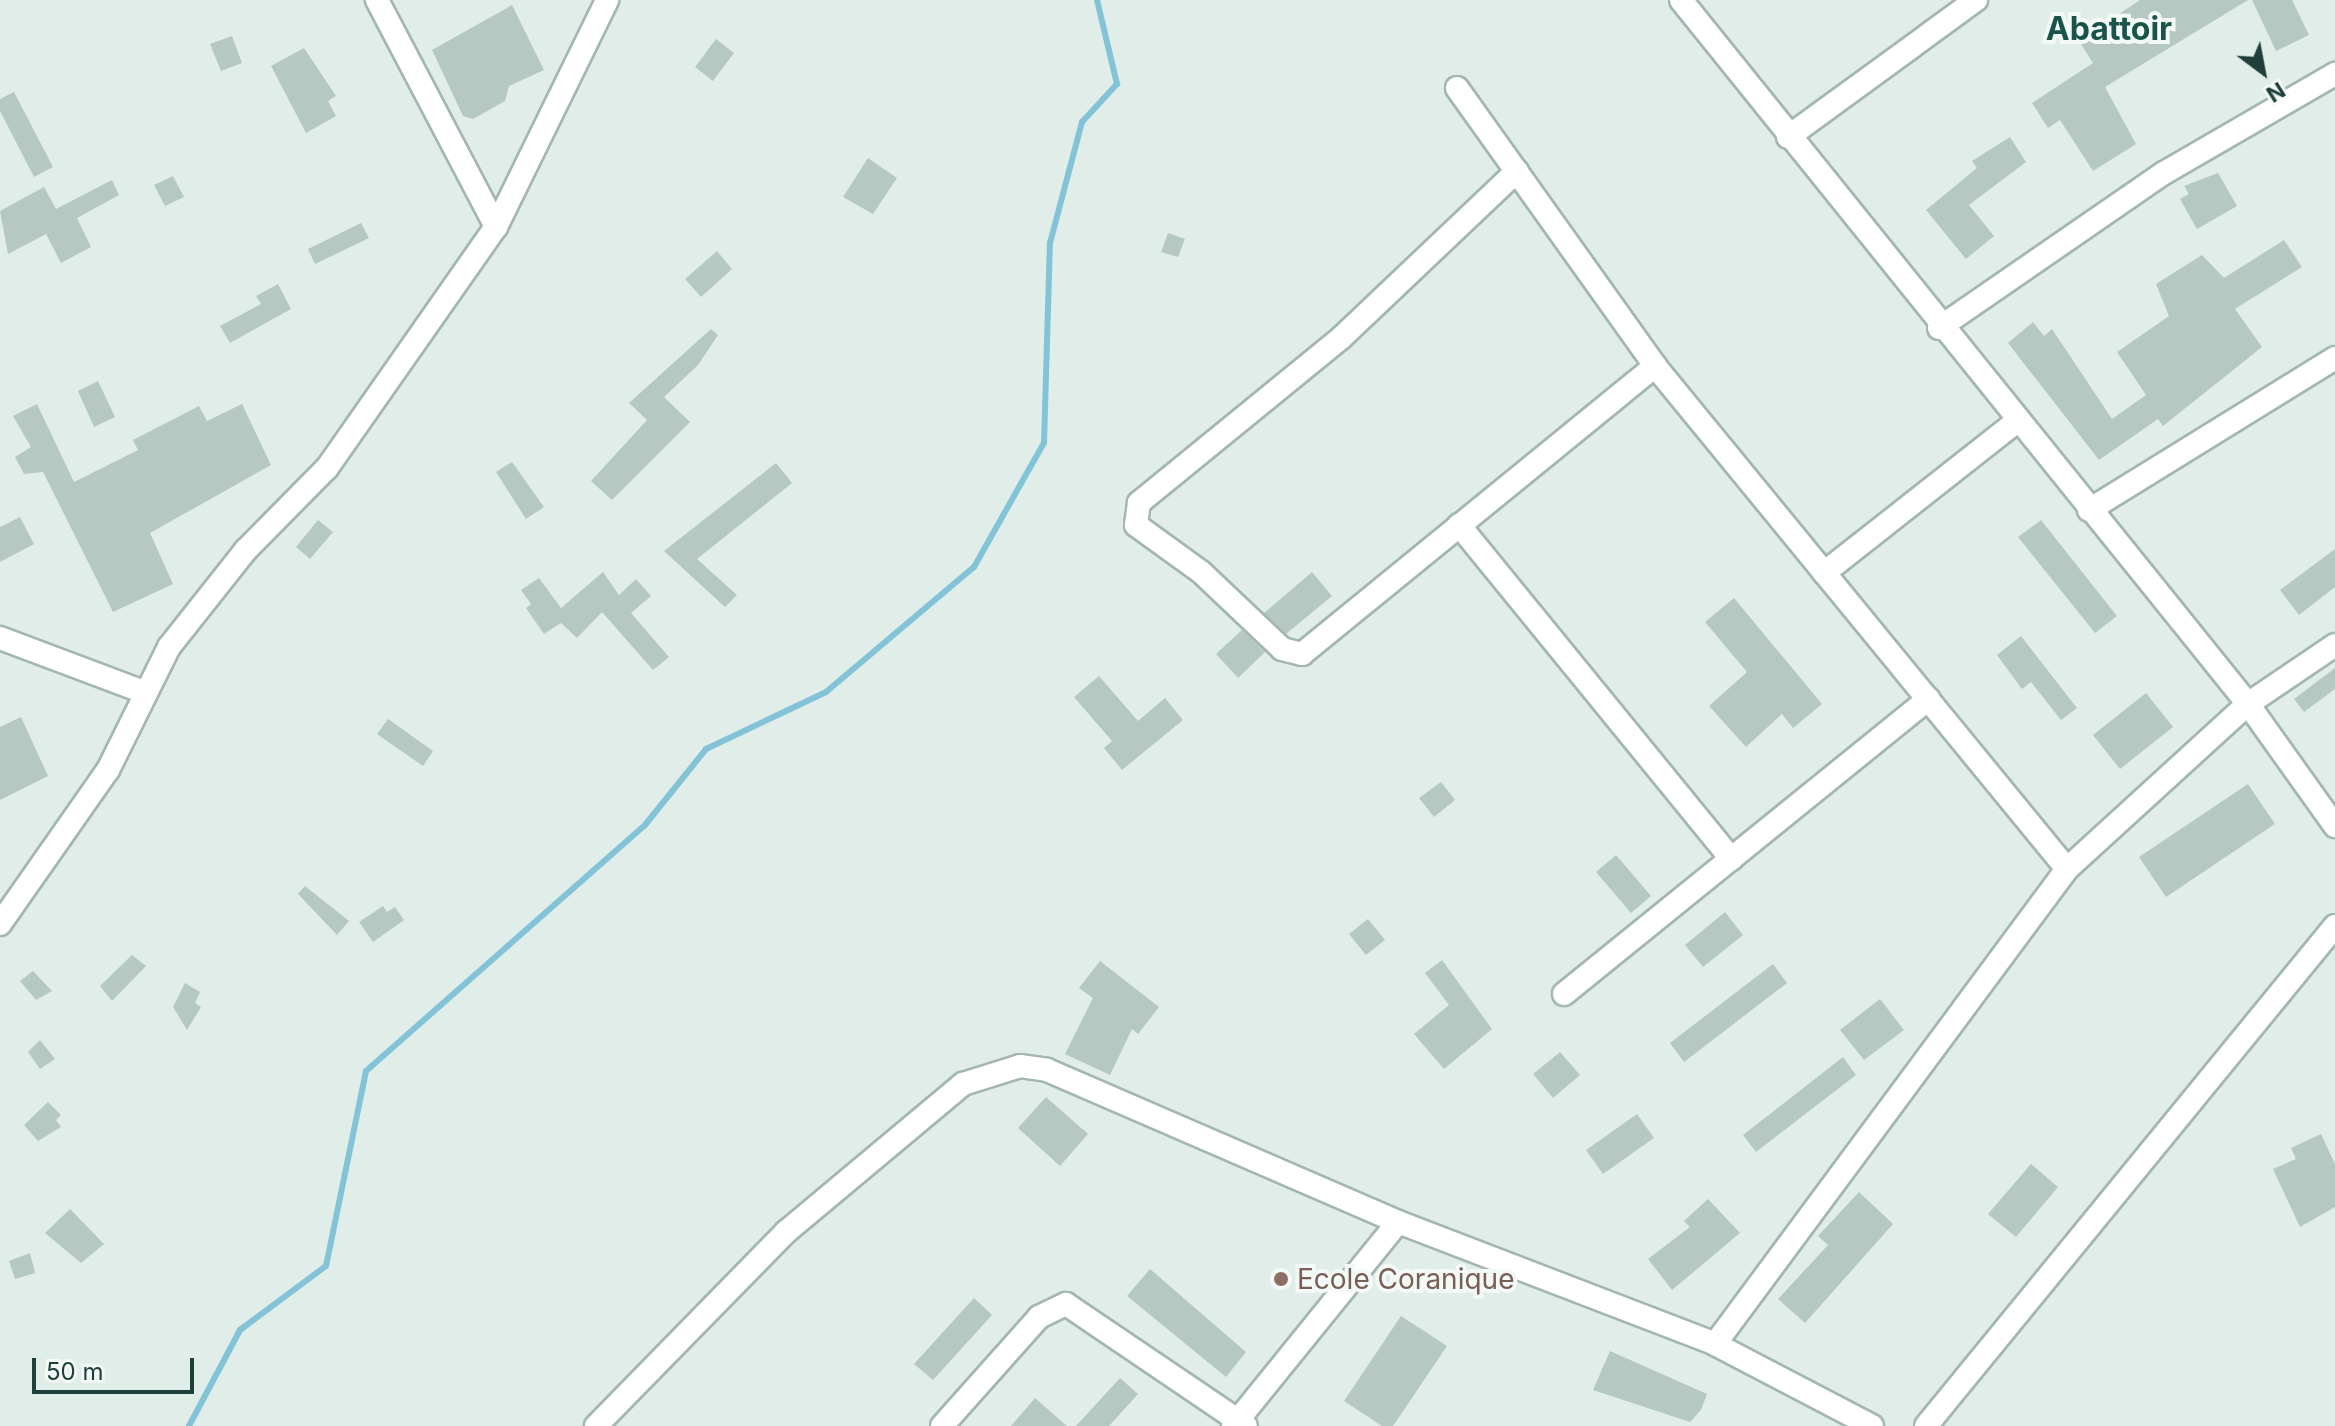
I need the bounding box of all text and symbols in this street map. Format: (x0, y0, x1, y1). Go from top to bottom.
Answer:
district label: Abattoir (2046, 10, 2172, 48)
north arrow (2223, 32, 2303, 112)
text: N (2262, 77, 2290, 108)
place label: Ecole Coranique (1297, 1262, 1514, 1296)
marker: Ecole Coranique (1272, 1270, 1290, 1288)
scale bar (36, 1342, 198, 1392)
text: 50 m (46, 1357, 104, 1386)

